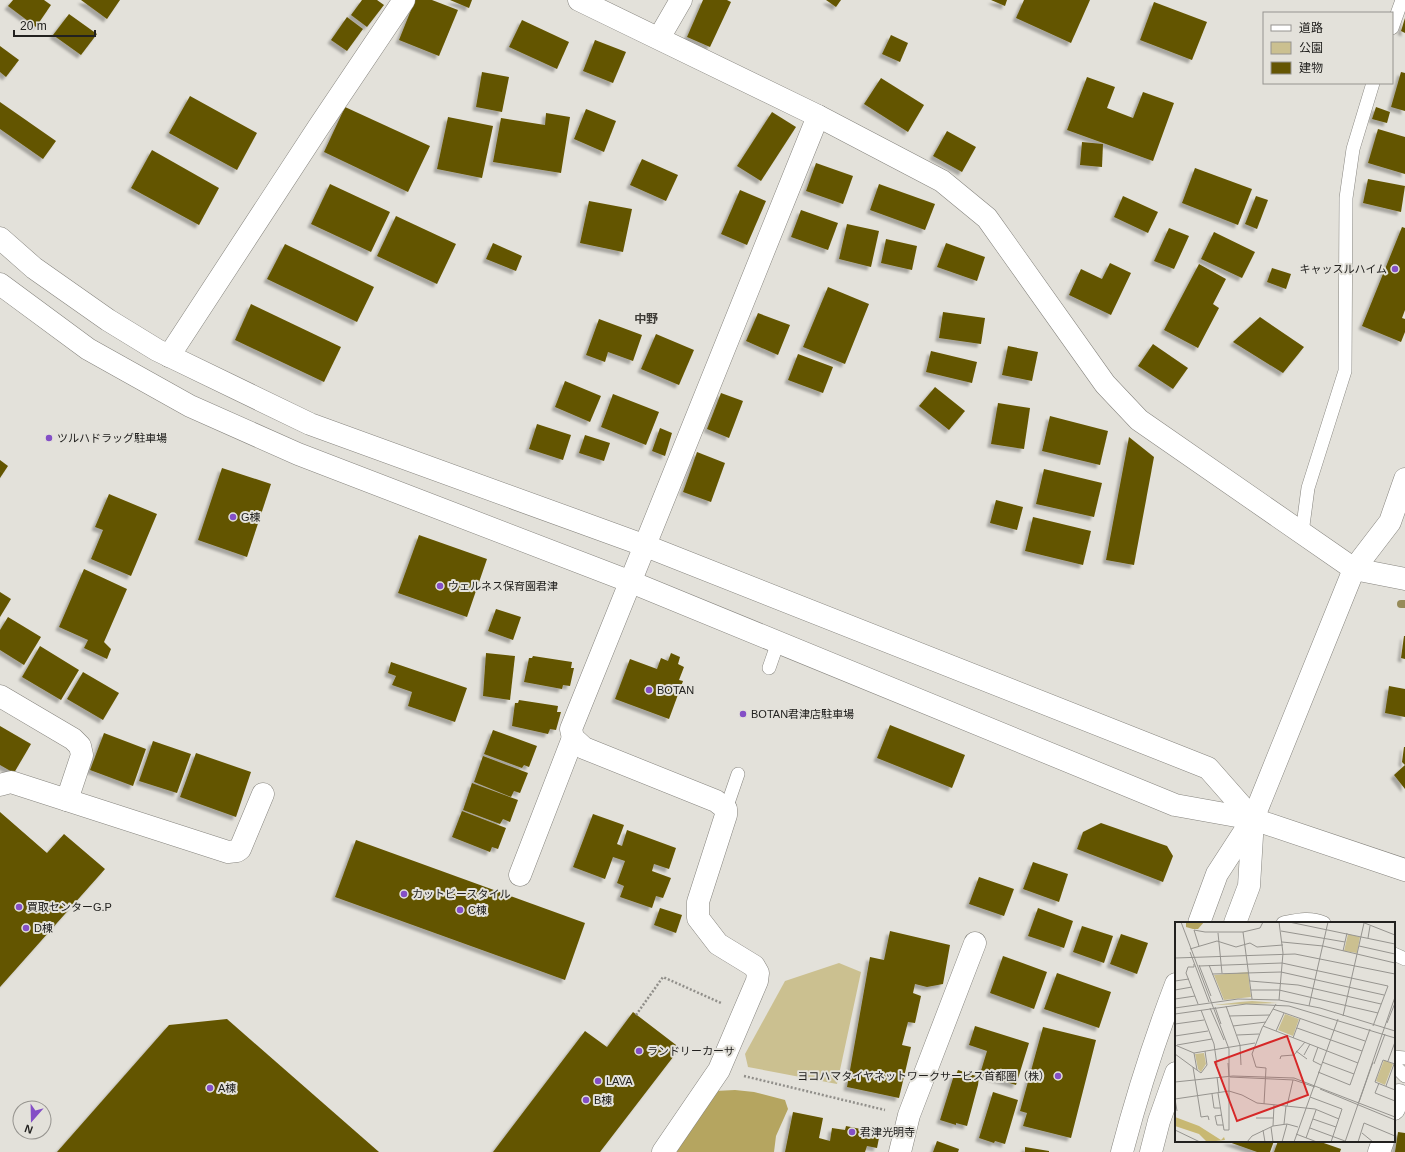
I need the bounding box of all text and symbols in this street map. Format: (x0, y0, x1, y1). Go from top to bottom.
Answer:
scale bar (14, 12, 95, 38)
legend (1263, 12, 1393, 84)
text: 20 m (20, 19, 47, 33)
text: 道路 (1299, 21, 1323, 35)
text: 公園 (1299, 41, 1323, 55)
text: 建物 (1299, 61, 1323, 75)
place label: キャッスルハイム (1299, 263, 1387, 275)
marker: キャッスルハイム (1390, 264, 1400, 274)
district label: 中野 (634, 312, 658, 326)
place label: ツルハドラッグ駐車場 (57, 432, 167, 444)
marker: ツルハドラッグ駐車場 (44, 433, 54, 443)
place label: G棟 (241, 511, 261, 523)
marker: G棟 (228, 512, 238, 522)
place label: ウェルネス保育園君津 (448, 580, 558, 592)
marker: ウェルネス保育園君津 (435, 581, 445, 591)
place label: BOTAN (657, 684, 694, 696)
marker: BOTAN (644, 685, 654, 695)
place label: BOTAN君津店駐車場 (751, 708, 854, 720)
marker: BOTAN君津店駐車場 (738, 709, 748, 719)
place label: カットビースタイル (412, 888, 510, 900)
marker: カットビースタイル (399, 889, 409, 899)
place label: 買取センターG.P (27, 901, 112, 913)
marker: 買取センターG.P (14, 902, 24, 912)
place label: C棟 (468, 904, 487, 916)
marker: C棟 (455, 905, 465, 915)
place label: D棟 (34, 922, 53, 934)
inset map (1175, 922, 1395, 1142)
marker: D棟 (21, 923, 31, 933)
place label: ランドリーカーサ (647, 1045, 735, 1057)
marker: ランドリーカーサ (634, 1046, 644, 1056)
place label: ヨコハマタイヤネットワークサービス首都圏（株） (797, 1070, 1050, 1082)
marker: ヨコハマタイヤネットワークサービス首都圏（株） (1053, 1071, 1063, 1081)
place label: LAVA (606, 1075, 633, 1087)
marker: LAVA (593, 1076, 603, 1086)
place label: A棟 (218, 1082, 236, 1094)
marker: A棟 (205, 1083, 215, 1093)
place label: B棟 (594, 1094, 612, 1106)
marker: B棟 (581, 1095, 591, 1105)
north arrow (12, 1100, 52, 1140)
text: N (23, 1122, 34, 1136)
place label: 君津光明寺 (860, 1126, 915, 1138)
marker: 君津光明寺 (847, 1127, 857, 1137)

